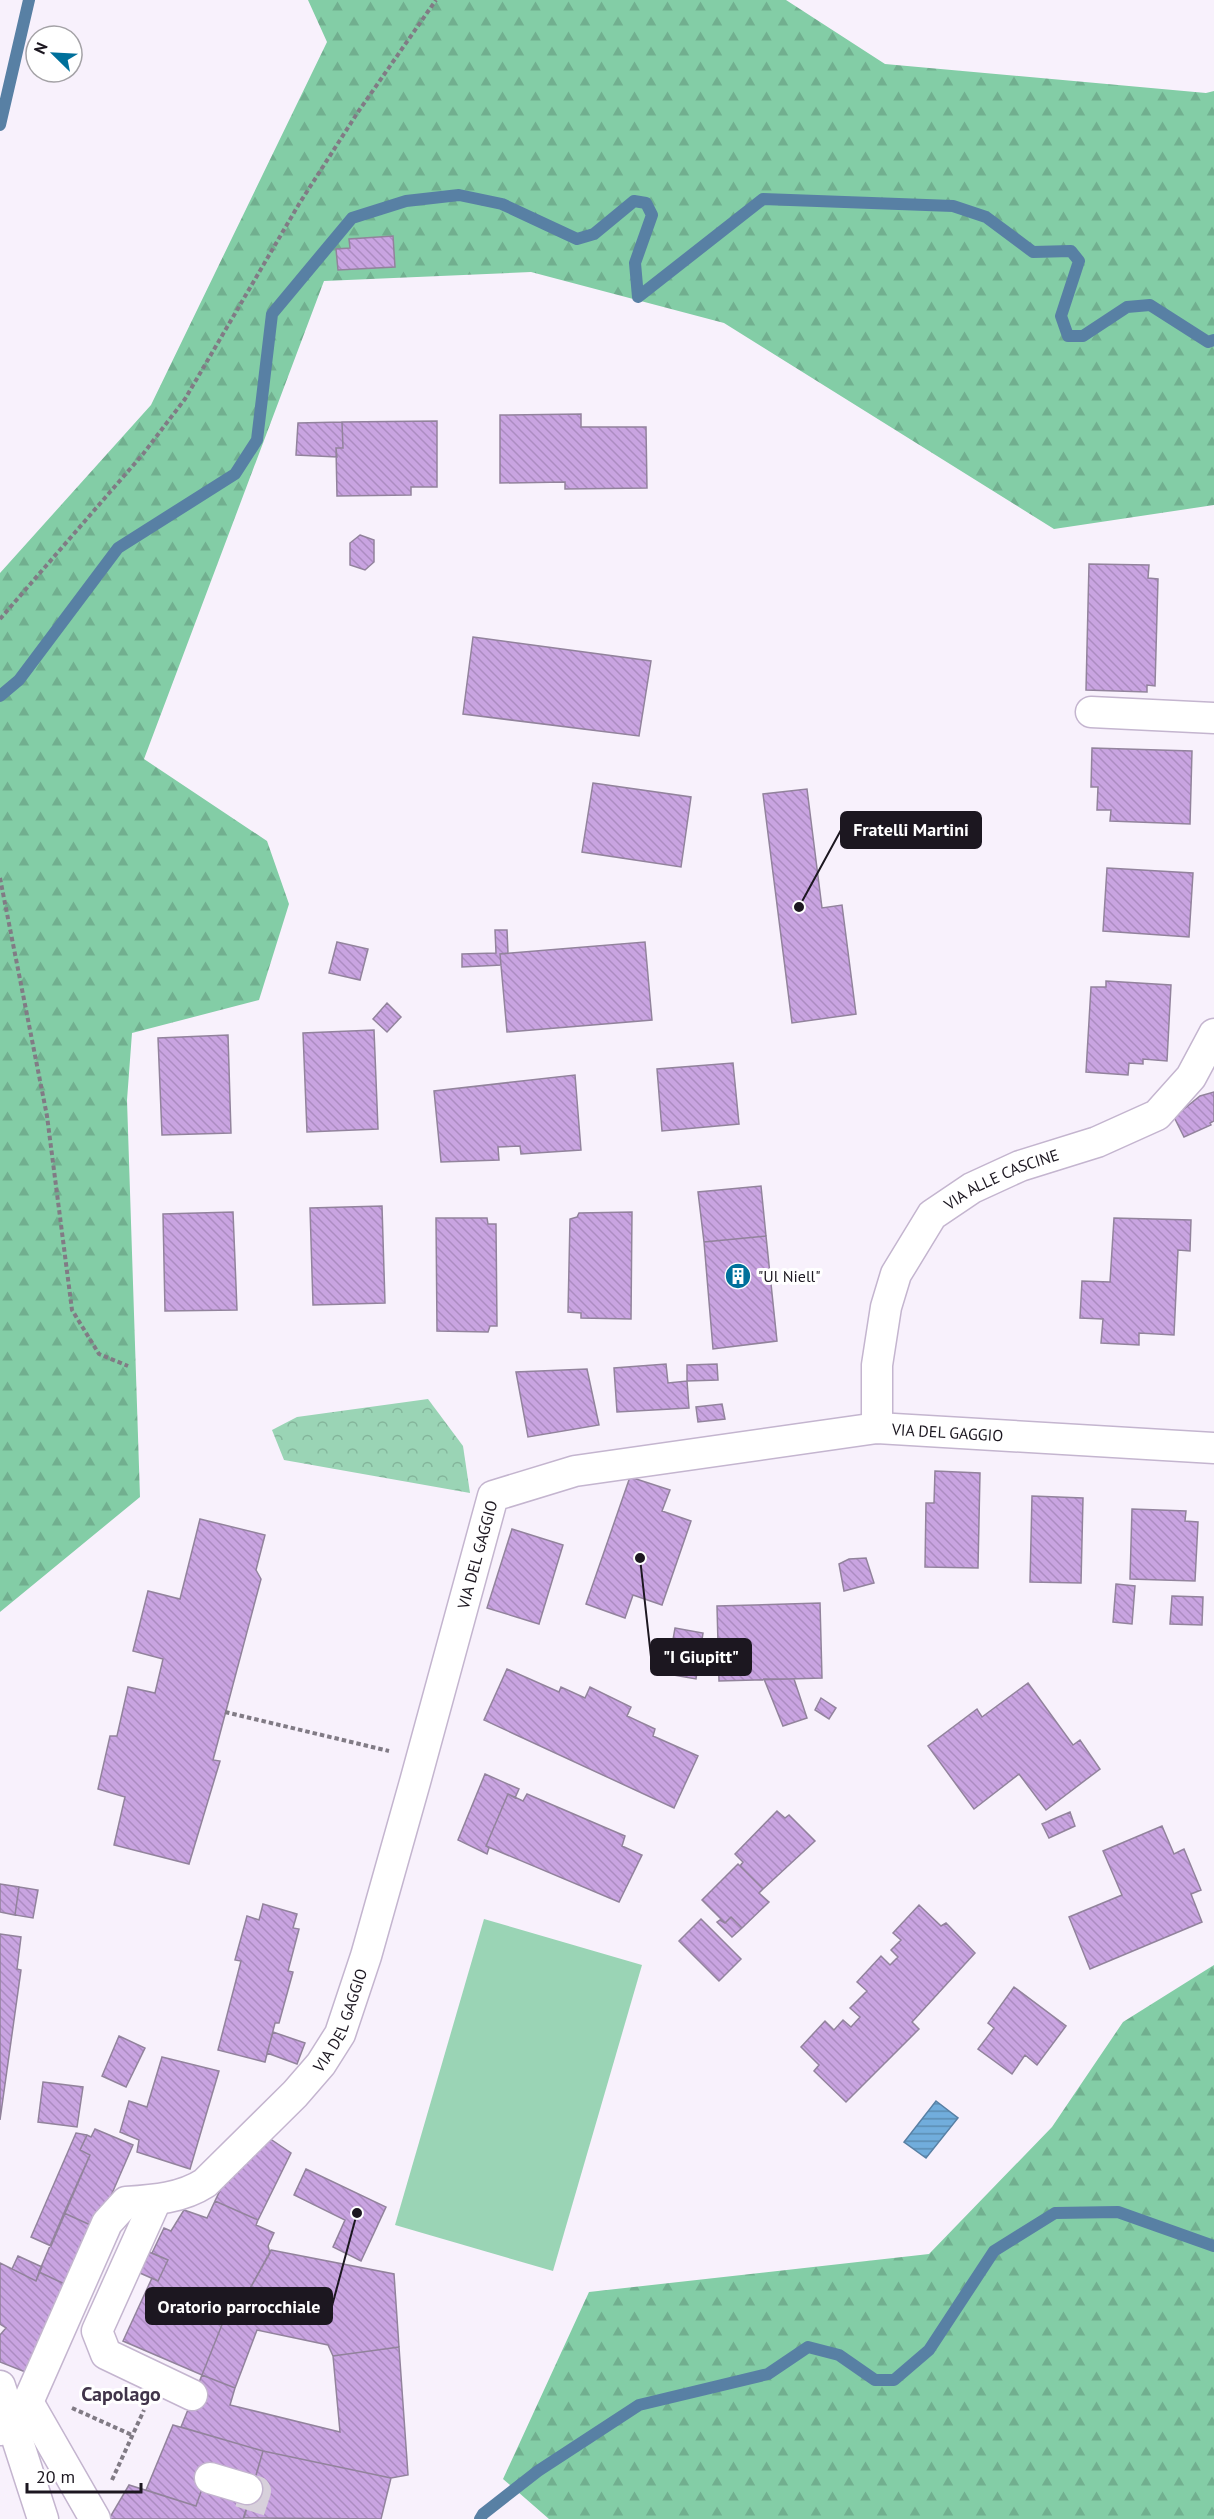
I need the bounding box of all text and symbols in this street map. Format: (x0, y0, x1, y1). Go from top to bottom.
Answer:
north arrow (24, 24, 84, 84)
text: N (29, 39, 52, 57)
callout: Fratelli Martini (841, 812, 981, 848)
text: Fratelli Martini (853, 818, 969, 841)
street label: VIA ALLE CASCINE (939, 1145, 1061, 1215)
building icon: "Ul Niell" (723, 1261, 753, 1291)
place label: "Ul Niell" (758, 1266, 821, 1286)
street label: VIA DEL GAGGIO (890, 1419, 1004, 1445)
street label: VIA DEL GAGGIO (452, 1498, 501, 1612)
callout: "I Giupitt" (651, 1639, 751, 1675)
text: "I Giupitt" (663, 1645, 739, 1668)
street label: VIA DEL GAGGIO (308, 1966, 371, 2077)
callout: Oratorio parrocchiale (146, 2288, 332, 2324)
text: Oratorio parrocchiale (158, 2295, 320, 2318)
district label: Capolago (81, 2381, 161, 2407)
scale bar (27, 2456, 141, 2494)
text: 20 m (36, 2465, 75, 2488)

